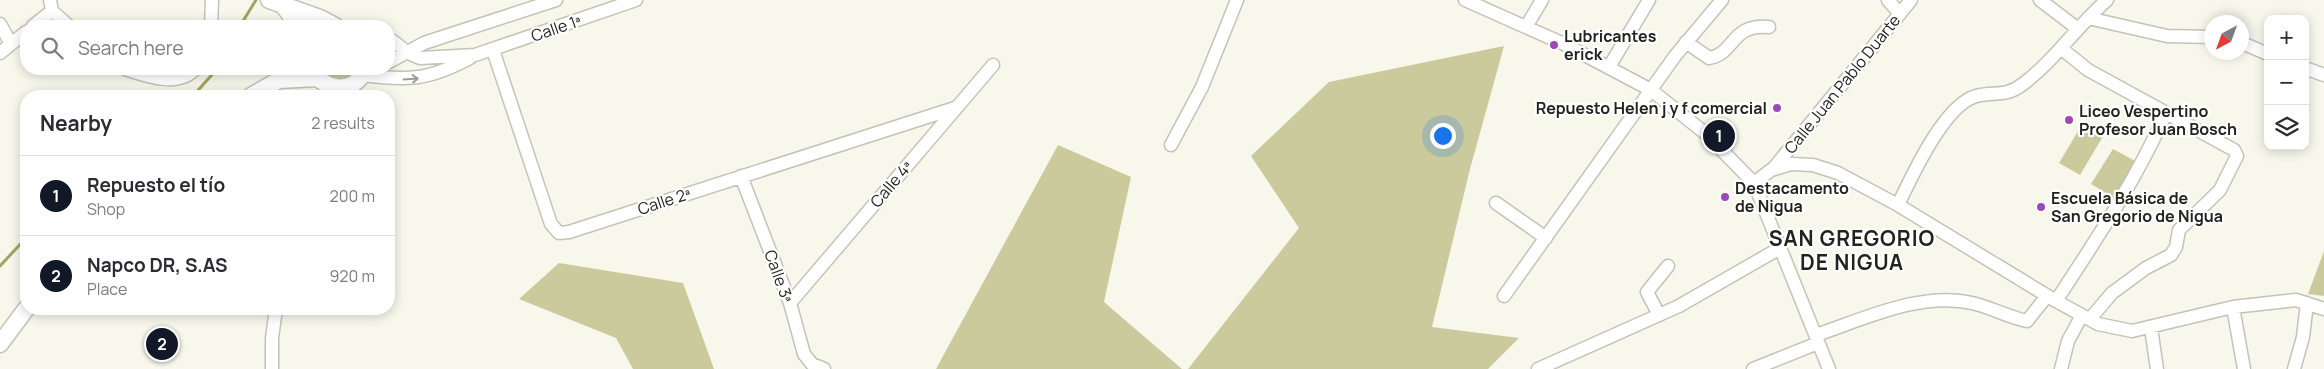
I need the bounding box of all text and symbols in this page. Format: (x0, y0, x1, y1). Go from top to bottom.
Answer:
street label: Calle 1ª (528, 9, 584, 47)
street label: Calle Juan Pablo Duarte (1779, 10, 1905, 158)
north arrow (2204, 15, 2249, 60)
map controls (2264, 15, 2309, 150)
button: + (2264, 15, 2309, 60)
search box (20, 20, 395, 75)
place label: Lubricantes erick (1564, 25, 1657, 65)
icon: search (38, 34, 66, 62)
text: Search here (78, 35, 184, 61)
marker: Lubricantes erick (1548, 39, 1560, 51)
button: − (2264, 60, 2309, 105)
one-way arrow (402, 74, 418, 83)
place label: Repuesto Helen j y f comercial (1536, 97, 1767, 119)
place label: Liceo Vespertino Profesor Juan Bosch (2079, 100, 2237, 140)
marker: Repuesto Helen j y f comercial (1771, 102, 1783, 114)
button: layers (2264, 105, 2309, 150)
text: Nearby (40, 109, 112, 137)
text: 2 results (311, 112, 375, 134)
marker: Liceo Vespertino Profesor Juan Bosch (2063, 114, 2075, 126)
pin: 1 (1703, 117, 1735, 155)
your location (1430, 123, 1456, 149)
street label: Calle 4ª (865, 156, 917, 212)
text: Repuesto el tío (87, 172, 225, 198)
place label: Destacamento de Nigua (1735, 177, 1849, 217)
street label: Calle 2ª (635, 182, 693, 220)
text: 1 (52, 185, 60, 207)
text: 200 m (330, 185, 375, 207)
place label: Escuela Básica de San Gregorio de Nigua (2051, 187, 2223, 227)
marker: Destacamento de Nigua (1719, 191, 1731, 203)
text: Shop (87, 198, 125, 220)
marker: Escuela Básica de San Gregorio de Nigua (2035, 201, 2047, 213)
district label: SAN GREGORIO DE NIGUA (1769, 224, 1935, 276)
street label: Calle 3ª (759, 247, 799, 305)
text: Napco DR, S.AS (87, 252, 228, 278)
text: 2 (51, 265, 61, 287)
text: 920 m (329, 265, 375, 287)
text: Place (87, 278, 127, 300)
pin: 2 (146, 325, 178, 363)

